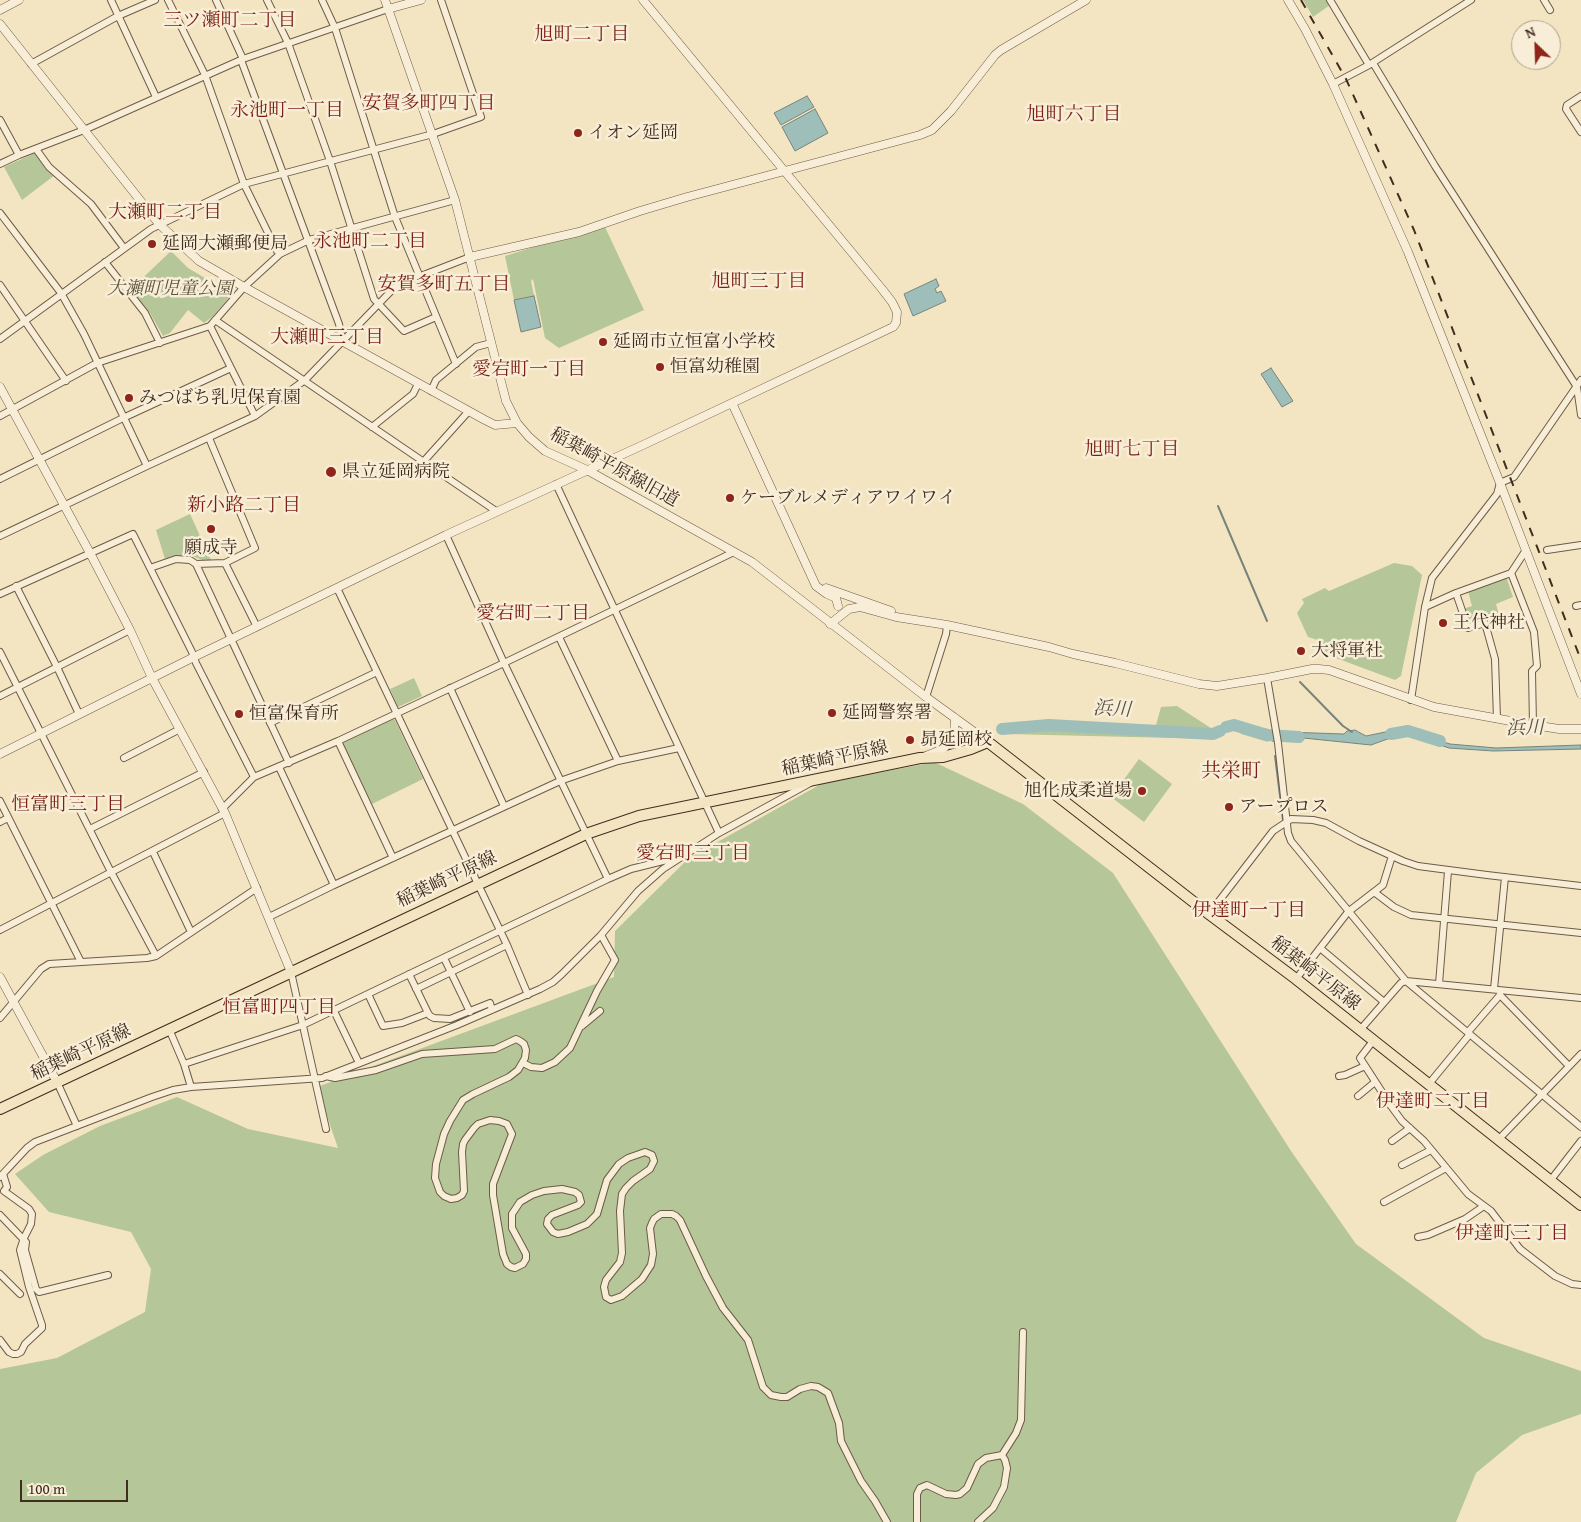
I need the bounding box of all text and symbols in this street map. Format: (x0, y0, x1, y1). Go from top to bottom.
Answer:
district label: 三ツ瀬町二丁目 (164, 10, 296, 32)
north arrow (1511, 20, 1561, 70)
text: N (1522, 21, 1539, 43)
district label: 旭町二丁目 (535, 24, 629, 46)
district label: 安賀多町四丁目 (363, 93, 495, 115)
district label: 永池町一丁目 (230, 100, 344, 122)
district label: 旭町六丁目 (1027, 104, 1121, 126)
place label: イオン延岡 (588, 122, 678, 144)
marker: イオン延岡 (572, 127, 584, 139)
district label: 大瀬町二丁目 (108, 202, 222, 224)
district label: 永池町二丁目 (313, 231, 427, 253)
place label: 延岡大瀬郵便局 (162, 233, 288, 255)
marker: 延岡大瀬郵便局 (146, 238, 158, 250)
district label: 旭町三丁目 (712, 271, 806, 293)
district label: 安賀多町五丁目 (378, 274, 510, 296)
park label: 大瀬町児童公園 (107, 278, 233, 300)
district label: 大瀬町三丁目 (270, 327, 384, 349)
place label: 延岡市立恒富小学校 (613, 331, 775, 353)
marker: 延岡市立恒富小学校 (597, 336, 609, 348)
place label: 恒富幼稚園 (670, 356, 760, 378)
district label: 愛宕町一丁目 (472, 359, 586, 381)
marker: 恒富幼稚園 (654, 361, 666, 373)
place label: みつばち乳児保育園 (139, 387, 301, 409)
marker: みつばち乳児保育園 (123, 392, 135, 404)
street label: 稲葉崎平原線旧道 (546, 424, 682, 512)
district label: 旭町七丁目 (1085, 439, 1179, 461)
place label: 県立延岡病院 (342, 461, 450, 483)
marker: 県立延岡病院 (324, 465, 338, 479)
place label: ケーブルメディアワイワイ (740, 487, 956, 509)
marker: ケーブルメディアワイワイ (724, 492, 736, 504)
district label: 新小路二丁目 (187, 495, 301, 517)
marker: 願成寺 (205, 523, 217, 535)
place label: 願成寺 (184, 537, 238, 559)
district label: 愛宕町二丁目 (476, 603, 590, 625)
place label: 王代神社 (1453, 612, 1525, 634)
marker: 王代神社 (1437, 617, 1449, 629)
place label: 大将軍社 (1311, 640, 1383, 662)
marker: 大将軍社 (1295, 645, 1307, 657)
water label: 浜川 (1092, 698, 1132, 722)
place label: 延岡警察署 (842, 702, 932, 724)
place label: 恒富保育所 (249, 703, 339, 725)
marker: 延岡警察署 (826, 707, 838, 719)
marker: 恒富保育所 (233, 708, 245, 720)
water label: 浜川 (1506, 717, 1544, 741)
place label: 昴延岡校 (920, 729, 992, 751)
marker: 昴延岡校 (904, 734, 916, 746)
street label: 稲葉崎平原線 (780, 737, 890, 781)
district label: 共栄町 (1201, 760, 1261, 784)
place label: 旭化成柔道場 (1024, 780, 1132, 802)
marker: 旭化成柔道場 (1136, 785, 1148, 797)
district label: 恒富町三丁目 (11, 794, 125, 816)
place label: アープロス (1239, 796, 1328, 818)
marker: アープロス (1223, 801, 1235, 813)
district label: 愛宕町三丁目 (636, 843, 750, 865)
street label: 稲葉崎平原線 (393, 847, 501, 913)
district label: 伊達町一丁目 (1192, 900, 1306, 922)
street label: 稲葉崎平原線 (1266, 932, 1364, 1016)
district label: 恒富町四丁目 (222, 997, 336, 1019)
street label: 稲葉崎平原線 (27, 1020, 135, 1086)
district label: 伊達町二丁目 (1376, 1091, 1490, 1113)
district label: 伊達町三丁目 (1455, 1223, 1569, 1245)
scale bar (22, 1470, 130, 1502)
text: 100 m (28, 1478, 65, 1499)

